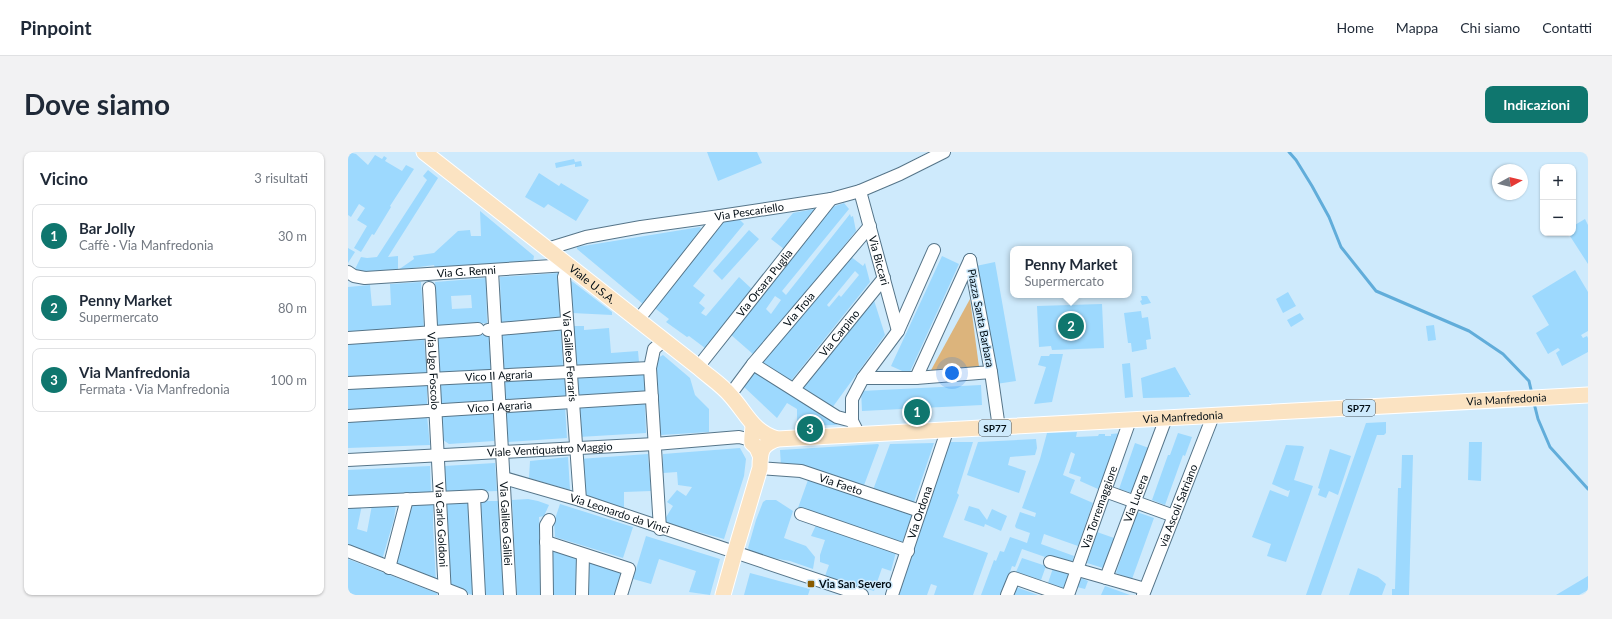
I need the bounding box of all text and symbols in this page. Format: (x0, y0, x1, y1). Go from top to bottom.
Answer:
text: Pinpoint (20, 16, 91, 39)
text: Home (1337, 19, 1374, 36)
text: Mappa (1396, 19, 1438, 36)
text: Chi siamo (1460, 19, 1520, 36)
text: Contatti (1542, 19, 1592, 36)
button: Indicazioni (1485, 86, 1588, 123)
text: Dove siamo (24, 87, 170, 121)
north arrow (1492, 164, 1528, 200)
map controls (1540, 164, 1576, 236)
button: + (1540, 164, 1576, 200)
text: Vicino (40, 168, 88, 189)
text: 3 risultati (254, 170, 308, 186)
street label: Via Pescariello (714, 199, 785, 223)
button: − (1540, 200, 1576, 236)
text: Bar Jolly (79, 219, 135, 237)
text: 1 (50, 228, 58, 244)
text: 30 m (278, 228, 307, 244)
street label: Via Biccari (866, 234, 892, 287)
text: Caffè · Via Manfredonia (79, 237, 214, 253)
street label: Via Orsara Puglia (733, 246, 795, 319)
popup (1010, 246, 1132, 298)
text: Penny Market (1024, 255, 1118, 273)
street label: Viale U.S.A. (567, 261, 619, 306)
street label: Via G. Renni (436, 263, 497, 279)
street label: Piazza Santa Barbara (966, 268, 997, 368)
text: Supermercato (1024, 273, 1104, 289)
street label: Via Troia (780, 289, 817, 329)
text: Penny Market (79, 291, 172, 309)
text: 2 (50, 300, 58, 316)
text: 80 m (278, 300, 307, 316)
street label: Via Carpino (816, 307, 862, 359)
text: Supermercato (79, 309, 159, 325)
street label: Via Galileo Ferraris (560, 310, 580, 402)
pin: 2 (1058, 311, 1084, 341)
street label: Via Ugo Foscolo (425, 332, 442, 410)
text: Via Manfredonia (79, 363, 190, 381)
your location (942, 363, 962, 383)
street label: Vico II Agraria (465, 367, 533, 383)
text: 3 (50, 372, 58, 388)
text: 100 m (270, 372, 307, 388)
text: Fermata · Via Manfredonia (79, 381, 230, 397)
street label: Via Manfredonia (1466, 390, 1547, 408)
pin: 1 (904, 397, 930, 427)
street label: Vico I Agraria (467, 398, 532, 415)
road number: SP77 (1343, 400, 1375, 416)
street label: Via Manfredonia (1143, 408, 1223, 425)
pin: 3 (797, 414, 823, 444)
road number: SP77 (979, 420, 1011, 436)
street label: Viale Ventiquattro Maggio (487, 439, 613, 459)
street label: via Ascoli Satriano (1155, 462, 1200, 549)
street label: Via Torremaggiore (1078, 464, 1119, 551)
street label: Via Faeto (817, 471, 864, 497)
street label: Via Lucera (1120, 472, 1150, 524)
street label: Via Galileo Galilei (498, 481, 515, 566)
street label: Via Carlo Goldoni (433, 482, 451, 568)
street label: Via Ordona (904, 484, 934, 540)
street label: Via Leonardo da Vinci (568, 490, 672, 536)
place label: Via San Severo (818, 577, 892, 590)
marker: Via San Severo (806, 579, 816, 589)

